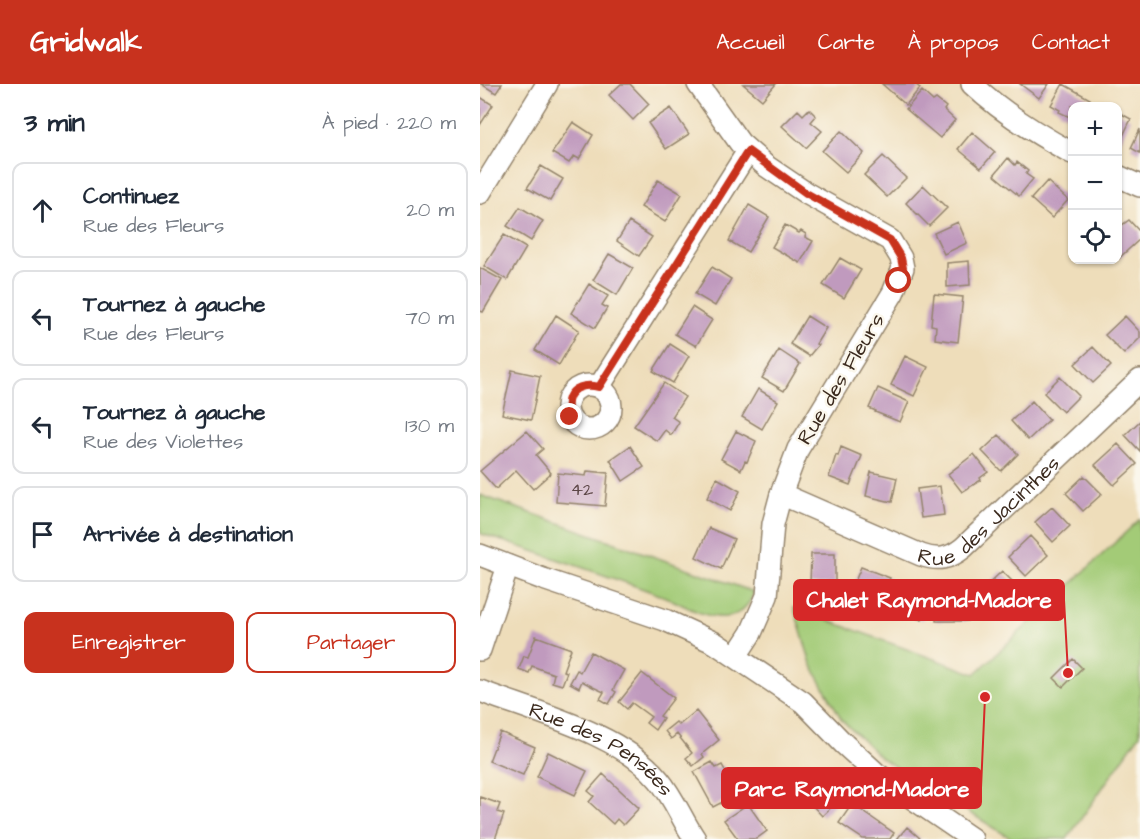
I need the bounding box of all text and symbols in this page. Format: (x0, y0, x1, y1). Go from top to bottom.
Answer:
text: Gridwalk (30, 23, 142, 62)
text: Accueil (716, 28, 785, 57)
text: Carte (818, 28, 875, 57)
text: À propos (908, 28, 999, 57)
text: Contact (1032, 28, 1110, 57)
map controls (1068, 102, 1122, 264)
button: + (1068, 102, 1122, 156)
text: 3 min (24, 105, 85, 141)
text: À pied · 220 m (322, 109, 456, 137)
button: − (1068, 156, 1122, 210)
text: Continuez (83, 181, 179, 212)
icon: ahead (26, 194, 59, 227)
text: 20 m (406, 196, 454, 224)
button: locate (1068, 210, 1122, 264)
text: Rue des Fleurs (83, 212, 224, 240)
route start (885, 267, 911, 293)
text: Tournez à gauche (83, 289, 265, 320)
icon: left (26, 302, 59, 335)
text: 70 m (406, 304, 454, 332)
street label: Rue des Fleurs (790, 308, 892, 450)
text: Rue des Fleurs (83, 320, 224, 348)
text: Tournez à gauche (83, 397, 265, 428)
route end (556, 403, 582, 429)
icon: left (26, 410, 59, 443)
text: 130 m (405, 412, 454, 440)
text: Rue des Violettes (83, 428, 243, 456)
street label: Rue des Jacinthes (914, 449, 1066, 573)
house number: 42 (571, 477, 594, 502)
icon: arrive (26, 518, 59, 551)
text: Arrivée à destination (83, 519, 293, 550)
callout: Chalet Raymond-Madore (794, 580, 1064, 620)
text: Chalet Raymond-Madore (806, 585, 1052, 618)
button: Enregistrer (24, 612, 234, 673)
button: Partager (246, 612, 456, 673)
street label: Rue des Pensées (525, 695, 681, 802)
callout: Parc Raymond-Madore (722, 768, 981, 808)
text: Parc Raymond-Madore (735, 774, 969, 807)

